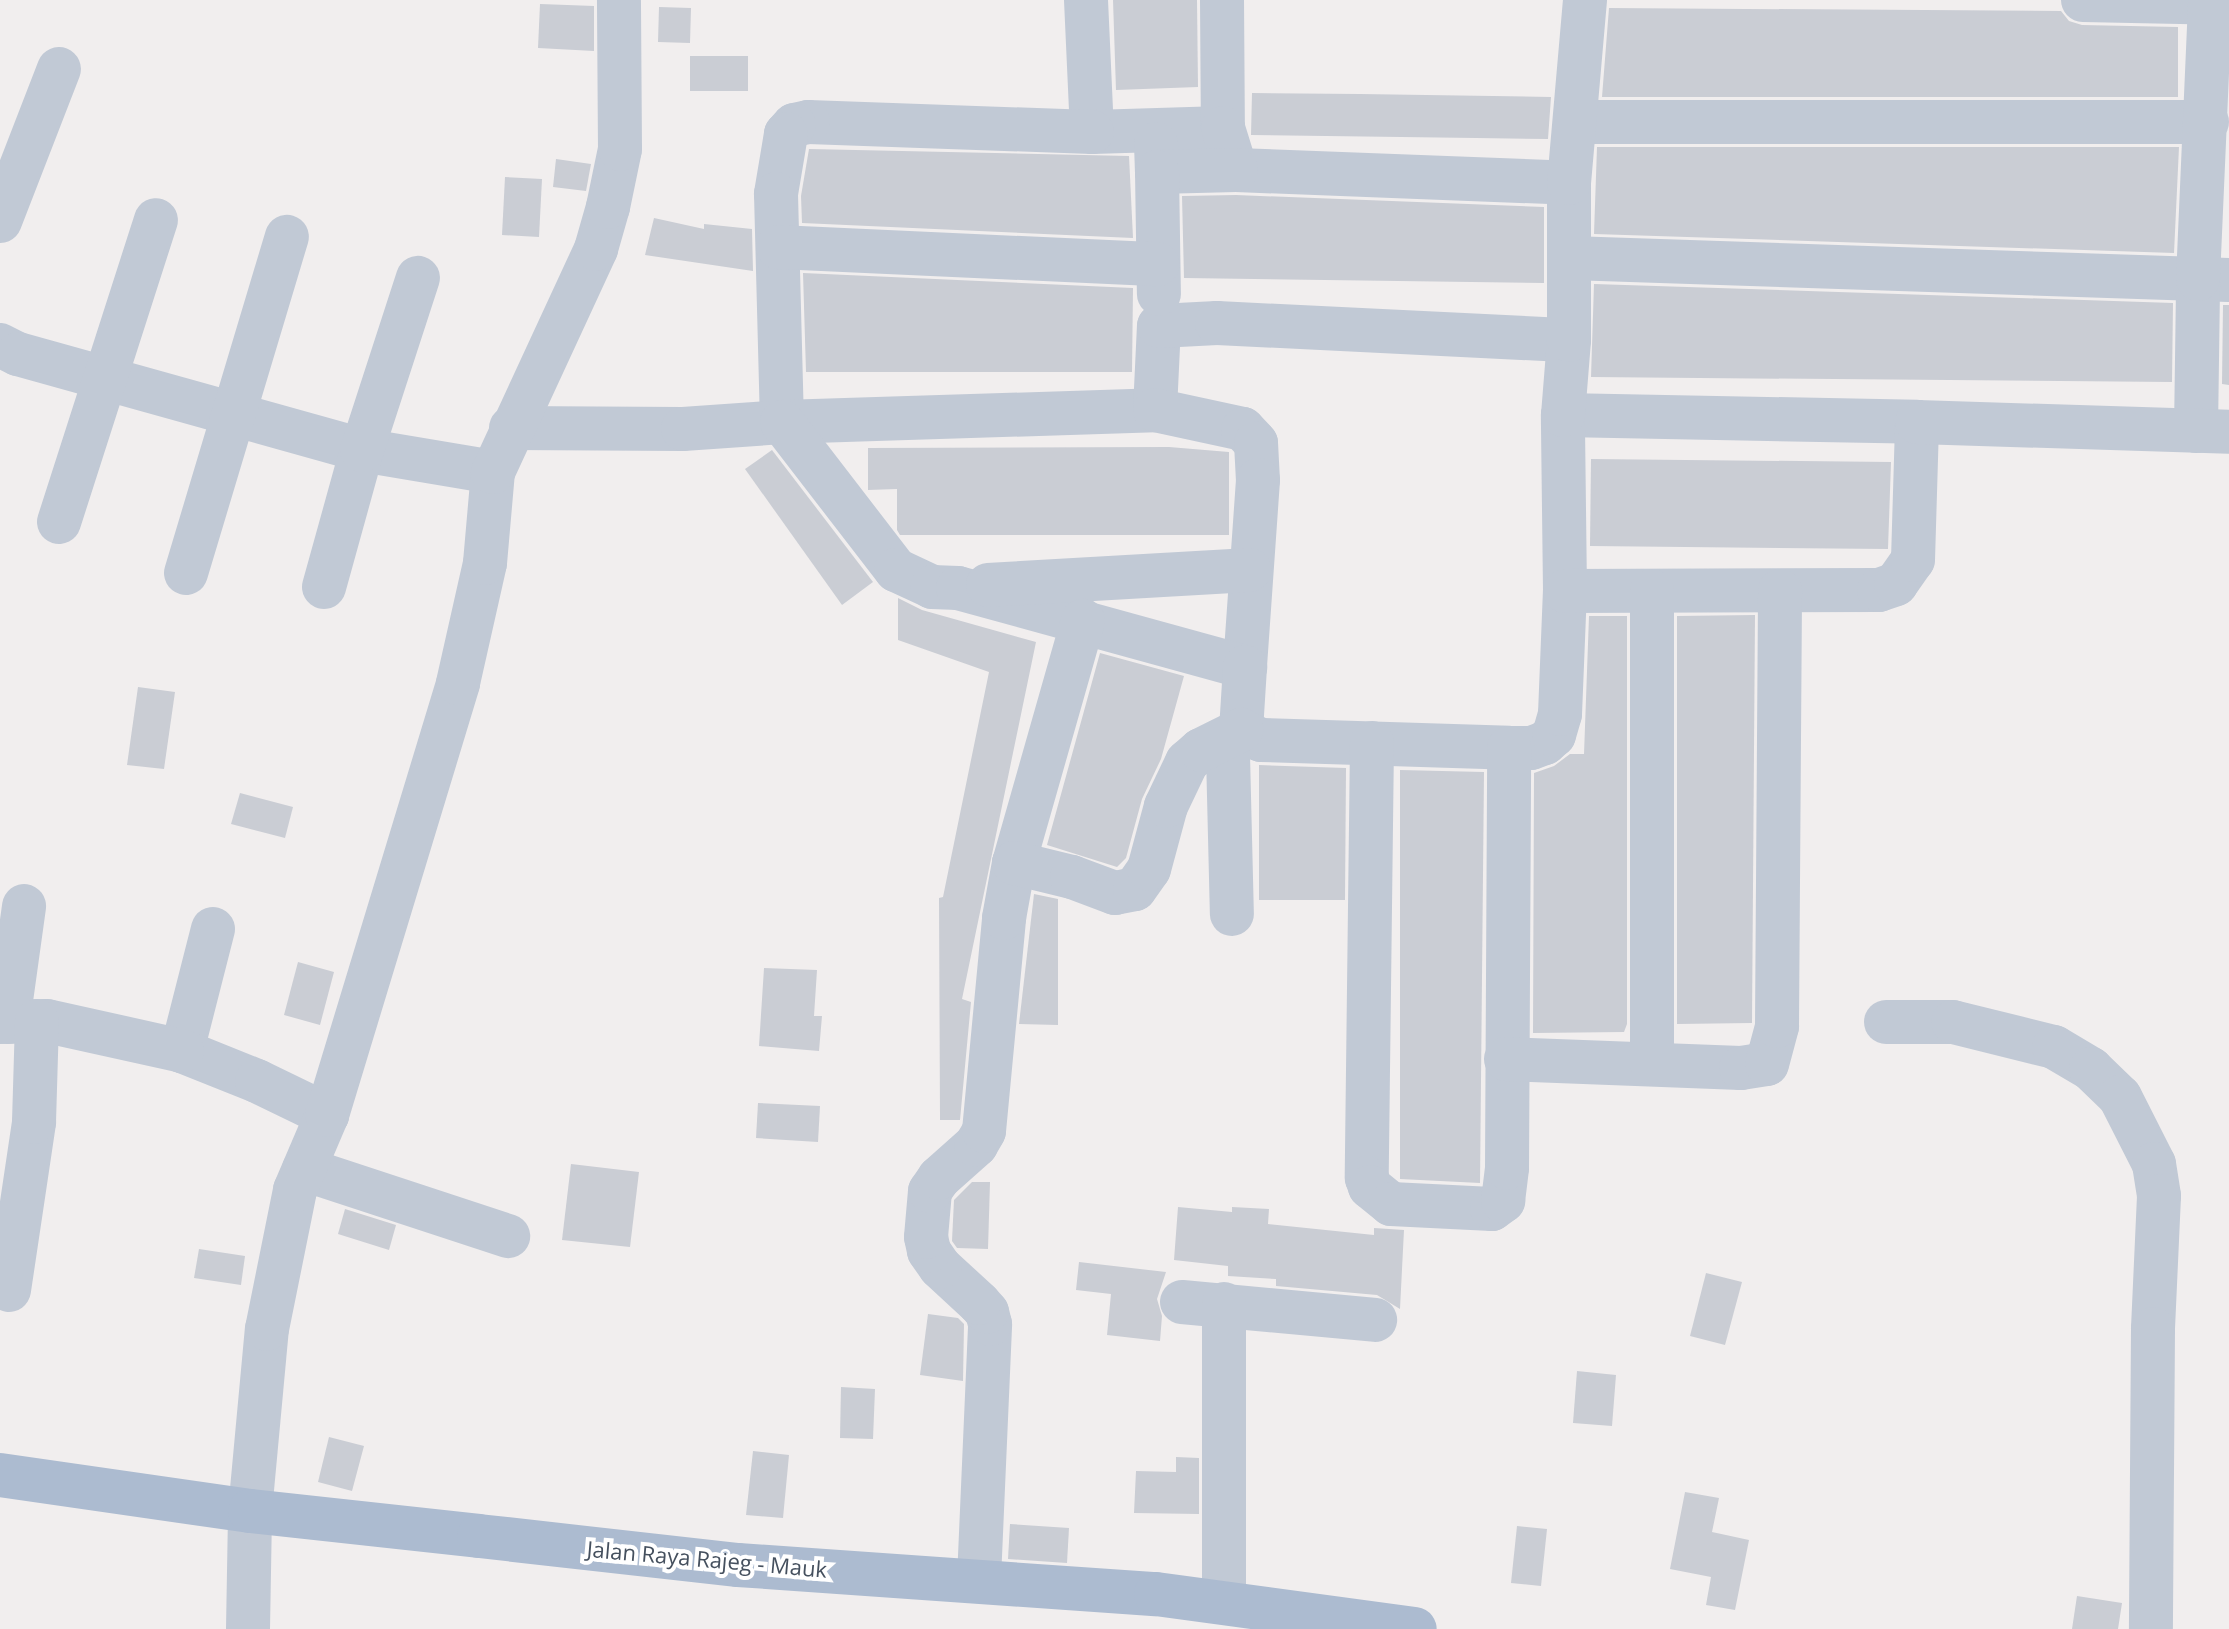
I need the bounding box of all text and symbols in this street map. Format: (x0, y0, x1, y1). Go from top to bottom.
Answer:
street label: Jalan Raya Rajeg - Mauk (586, 1535, 828, 1583)

